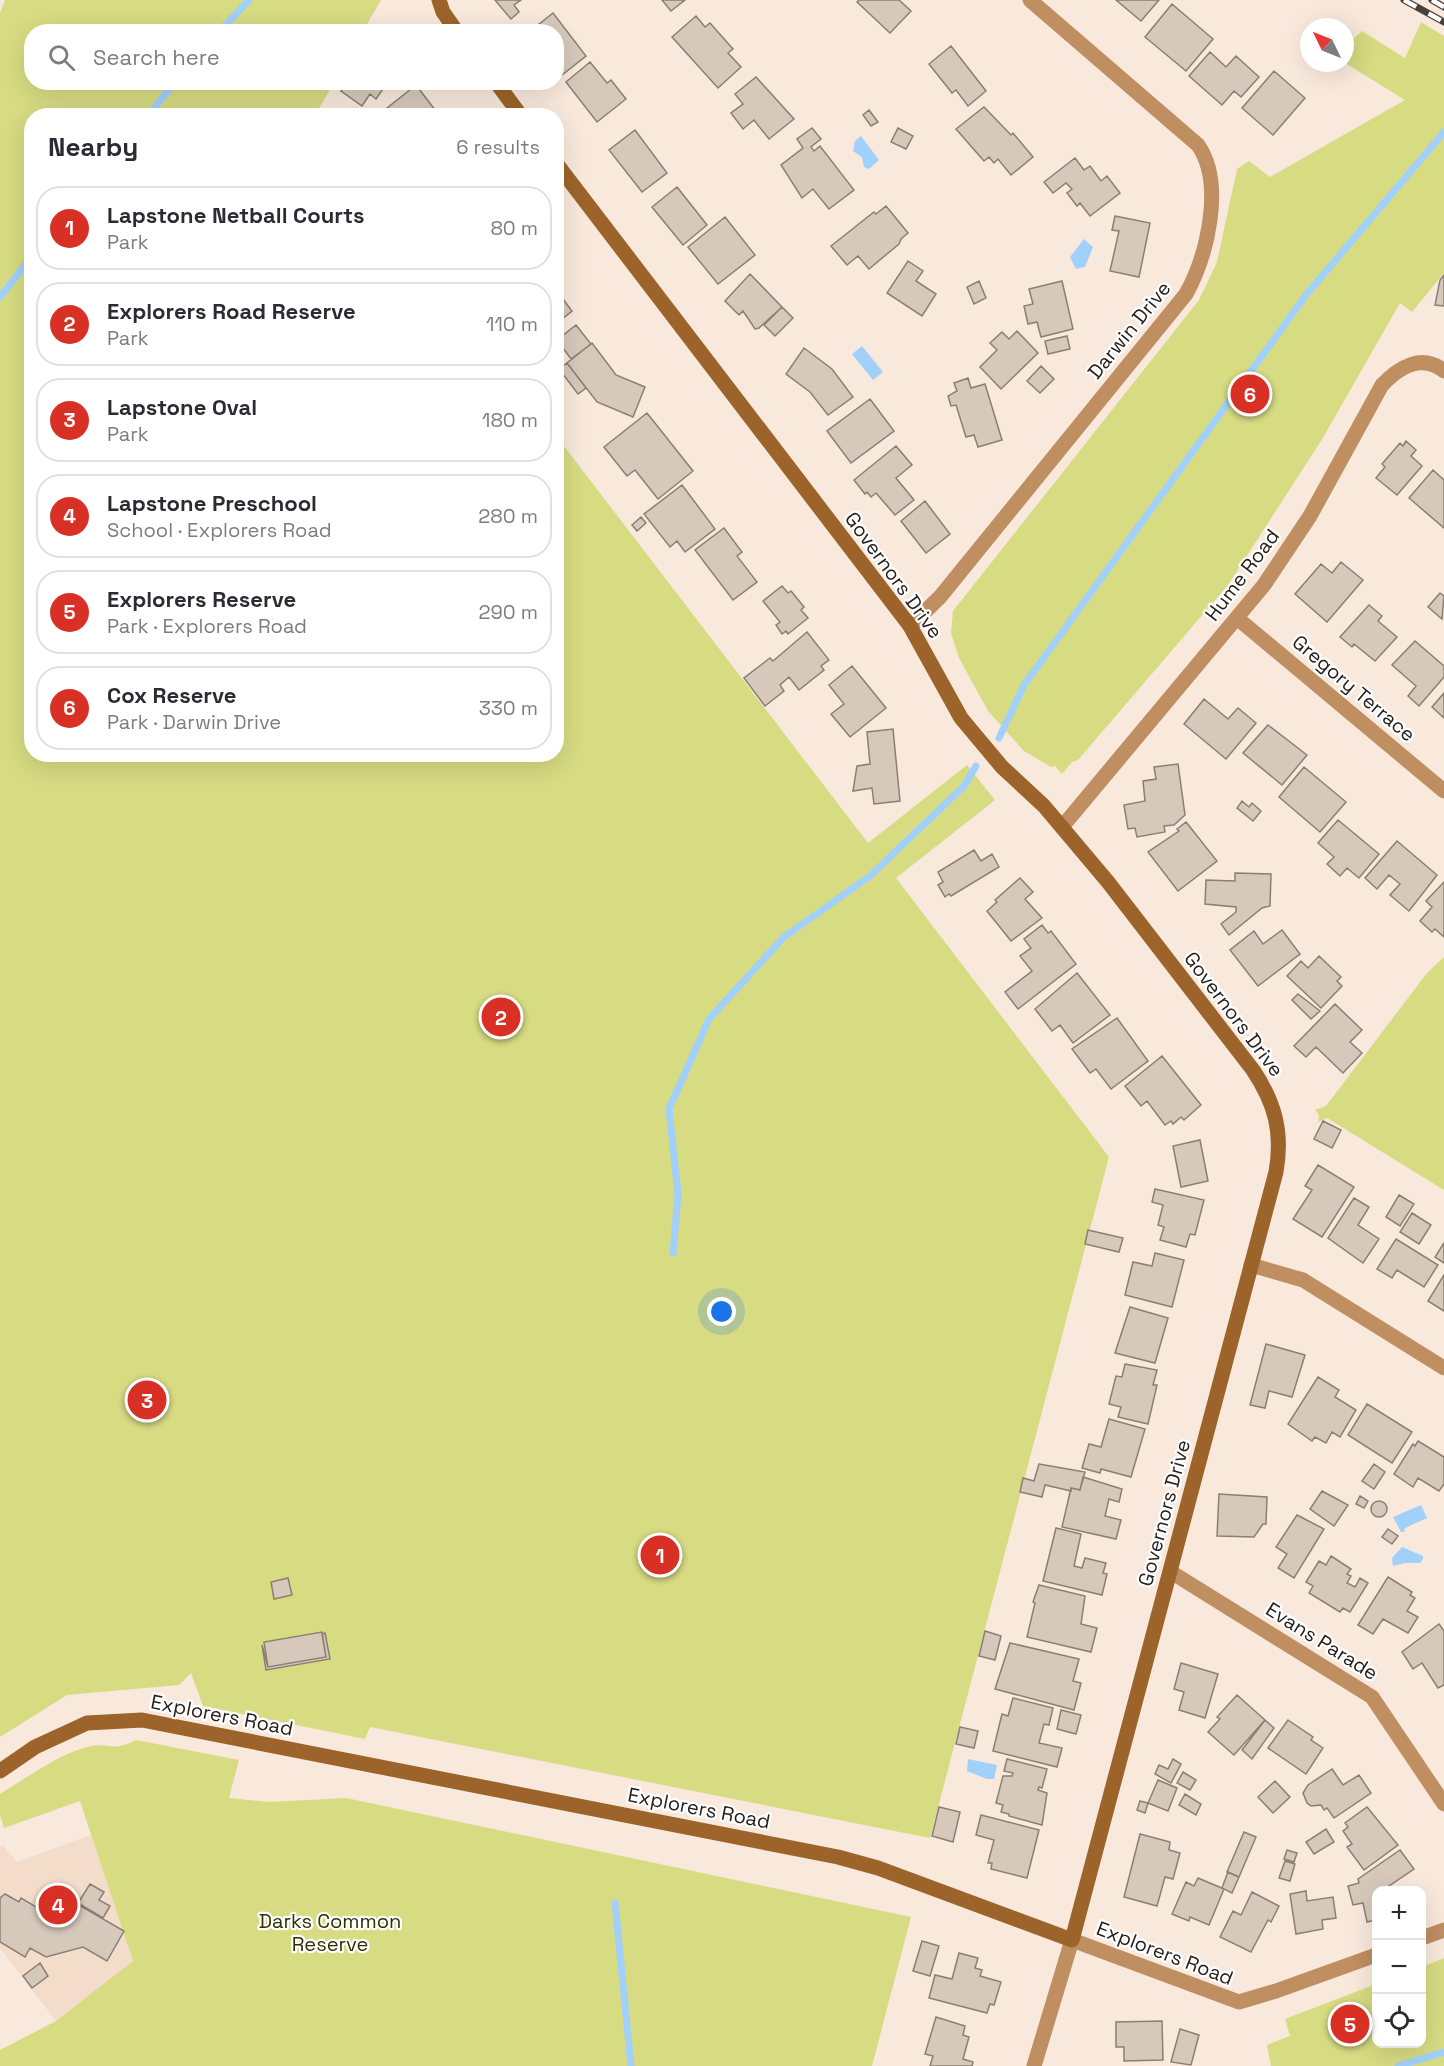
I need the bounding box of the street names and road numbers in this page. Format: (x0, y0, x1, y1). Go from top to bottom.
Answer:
street label: Darwin Drive (1082, 276, 1176, 384)
street label: Governors Drive (839, 506, 949, 644)
street label: Hume Road (1199, 524, 1285, 626)
street label: Gregory Terrace (1287, 629, 1421, 747)
street label: Governors Drive (1178, 946, 1290, 1082)
street label: Governors Drive (1132, 1437, 1196, 1589)
street label: Evans Parade (1261, 1596, 1383, 1686)
street label: Explorers Road (149, 1688, 295, 1742)
street label: Explorers Road (626, 1781, 772, 1835)
street label: Explorers Road (1093, 1915, 1237, 1991)

